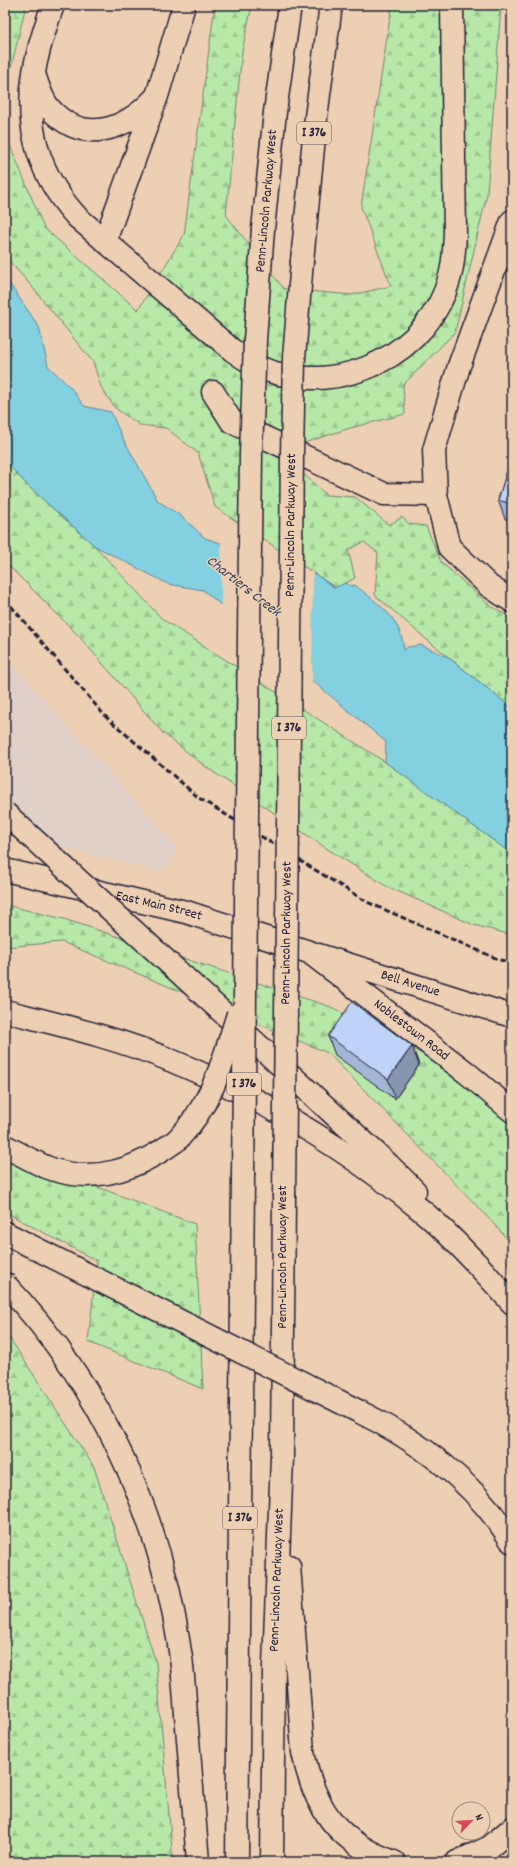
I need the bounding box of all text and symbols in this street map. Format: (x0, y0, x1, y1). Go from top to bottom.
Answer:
road number: I 376 (297, 122, 331, 144)
street label: Penn-Lincoln Parkway West (251, 129, 283, 273)
street label: Penn-Lincoln Parkway West (280, 453, 302, 597)
water label: Chartiers Creek (201, 551, 286, 624)
road number: I 376 (272, 717, 306, 739)
street label: Penn-Lincoln Parkway West (276, 861, 298, 1005)
street label: East Main Street (114, 886, 205, 927)
street label: Bell Avenue (378, 965, 442, 1003)
street label: Noblestown Road (369, 995, 453, 1066)
road number: I 376 (227, 1073, 261, 1095)
street label: Penn-Lincoln Parkway West (273, 1185, 293, 1329)
road number: I 376 (223, 1507, 257, 1529)
street label: Penn-Lincoln Parkway West (265, 1508, 290, 1652)
north arrow (451, 1801, 491, 1841)
text: N (470, 1812, 487, 1824)

